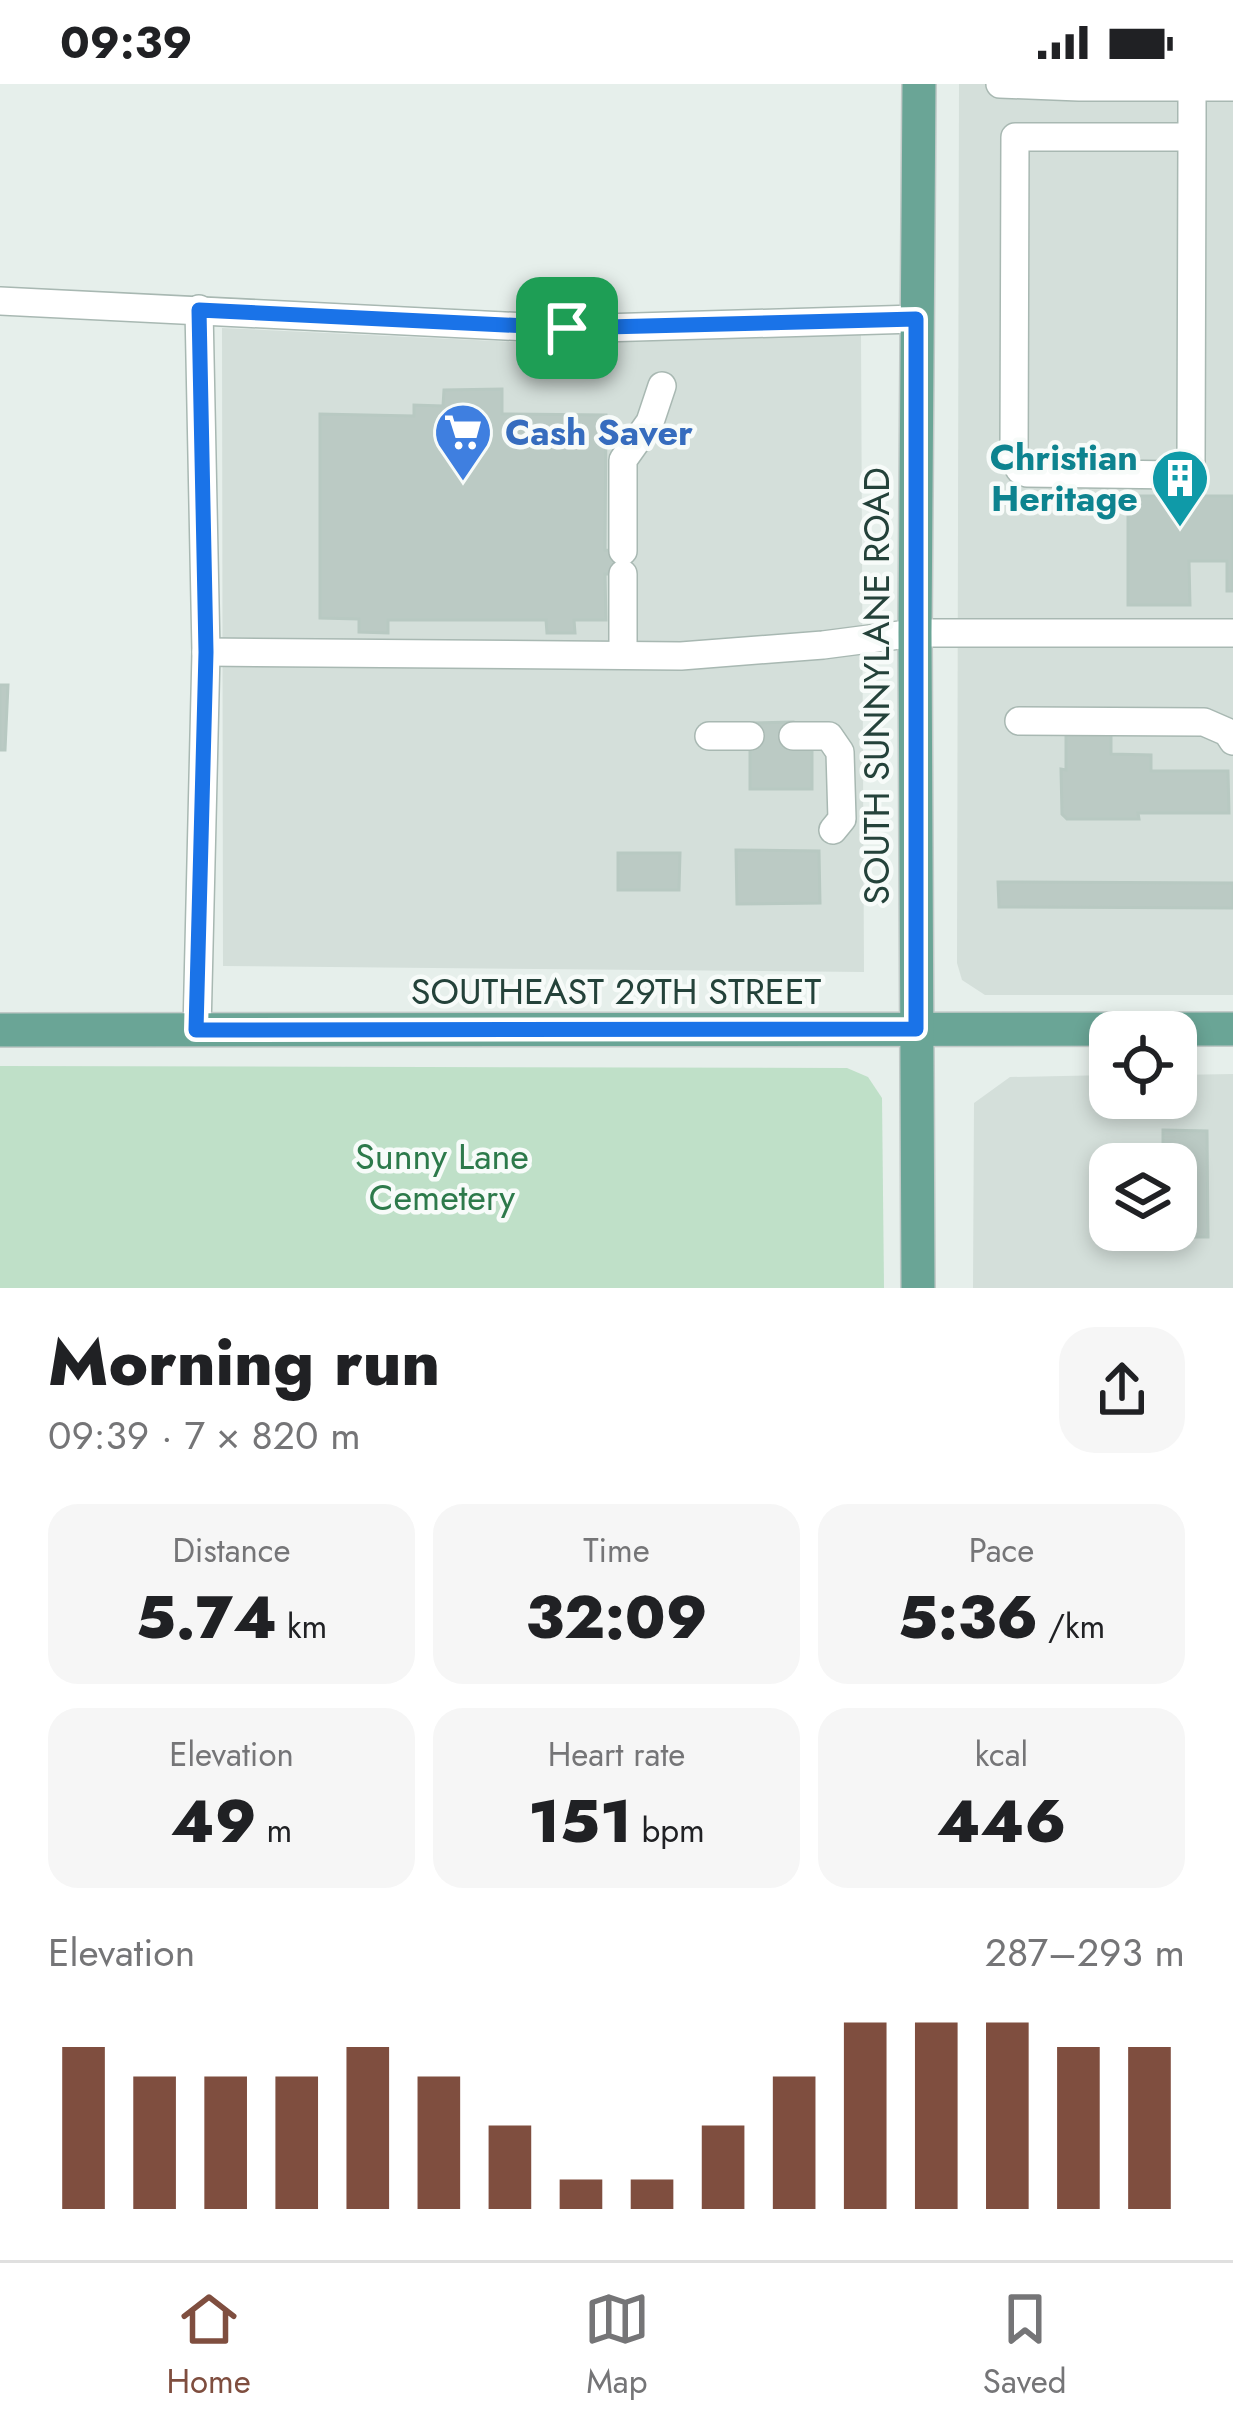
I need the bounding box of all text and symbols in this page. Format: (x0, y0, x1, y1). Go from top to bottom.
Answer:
text: 09:39 (60, 10, 192, 75)
pin (516, 277, 618, 379)
icon: arrive (534, 295, 600, 361)
supermarket icon: Cash Saver (432, 401, 494, 483)
place label: Cash Saver (505, 406, 693, 458)
place label: Christian Heritage (990, 431, 1138, 524)
building icon: Christian Heritage (1149, 447, 1211, 529)
street label: SOUTH SUNNYLANE ROAD (850, 467, 902, 905)
street label: SOUTHEAST 29TH STREET (411, 965, 821, 1017)
map controls (1089, 1011, 1197, 1251)
button: locate (1089, 1011, 1197, 1119)
park label: Sunny Lane Cemetery (355, 1130, 529, 1223)
button: layers (1089, 1143, 1197, 1251)
text: Morning run (48, 1314, 440, 1410)
button: share (1059, 1327, 1185, 1453)
text: 09:39 · 7 × 820 m (48, 1407, 361, 1464)
text: Distance (172, 1527, 291, 1574)
text: Time (583, 1527, 650, 1574)
text: Pace (969, 1527, 1034, 1574)
text: 5.74 (136, 1574, 277, 1661)
text: 32:09 (526, 1574, 707, 1661)
text: 5:36 (898, 1574, 1038, 1661)
text: km (277, 1603, 327, 1650)
text: /km (1038, 1603, 1105, 1650)
text: Elevation (169, 1731, 294, 1778)
text: Heart rate (548, 1731, 685, 1778)
text: kcal (975, 1731, 1028, 1778)
text: 49 (171, 1778, 257, 1865)
text: 151 (528, 1778, 632, 1865)
text: 446 (937, 1778, 1066, 1865)
text: m (257, 1807, 292, 1854)
text: bpm (632, 1807, 705, 1854)
text: Elevation (48, 1924, 195, 1981)
text: 287–293 m (985, 1924, 1185, 1981)
tab: Home (167, 2286, 251, 2405)
tab: Map (584, 2286, 650, 2405)
tab: Saved (983, 2286, 1066, 2405)

